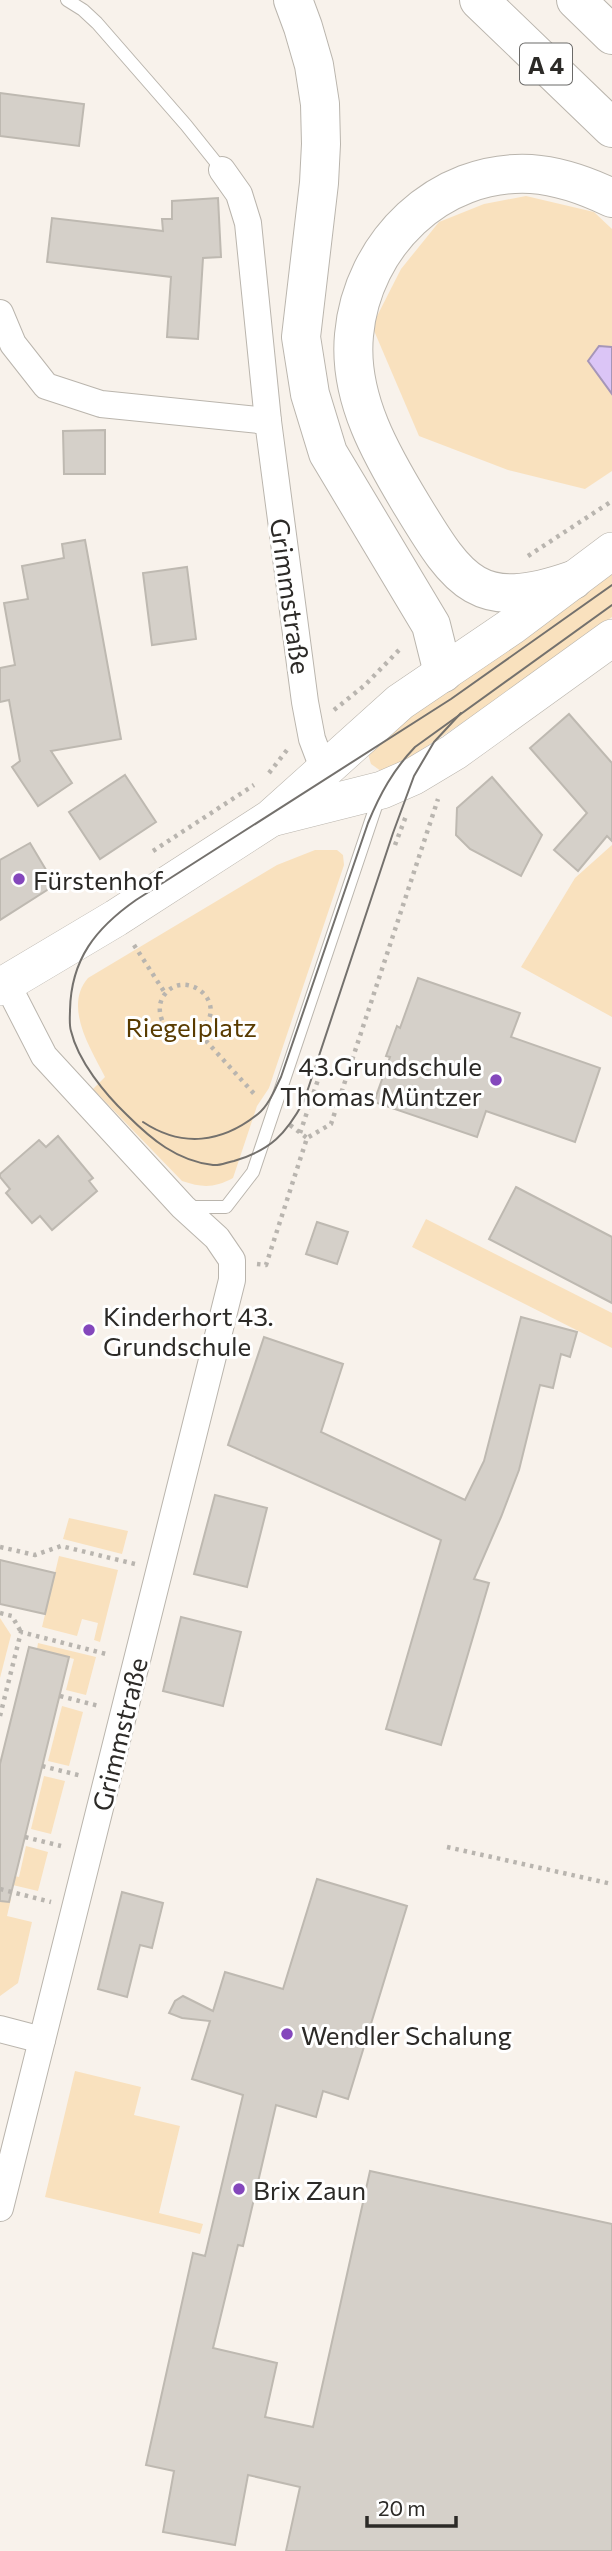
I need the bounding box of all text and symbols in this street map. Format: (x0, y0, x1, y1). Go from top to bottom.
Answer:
road number: A 4 (520, 43, 572, 84)
street label: Grimmstraße (265, 516, 317, 676)
place label: Fürstenhof (33, 864, 164, 895)
marker: Fürstenhof (11, 871, 27, 887)
park label: Riegelplatz (125, 1011, 257, 1042)
place label: 43.Grundschule Thomas Müntzer (280, 1050, 482, 1111)
marker: 43.Grundschule Thomas Müntzer (488, 1072, 504, 1088)
place label: Kinderhort 43. Grundschule (103, 1300, 274, 1361)
marker: Kinderhort 43. Grundschule (81, 1322, 97, 1338)
street label: Grimmstraße (85, 1654, 153, 1814)
place label: Wendler Schalung (301, 2019, 512, 2050)
marker: Wendler Schalung (279, 2026, 295, 2042)
place label: Brix Zaun (253, 2174, 366, 2205)
marker: Brix Zaun (231, 2181, 247, 2197)
scale bar (367, 2484, 456, 2528)
text: 20 m (378, 2495, 426, 2520)

